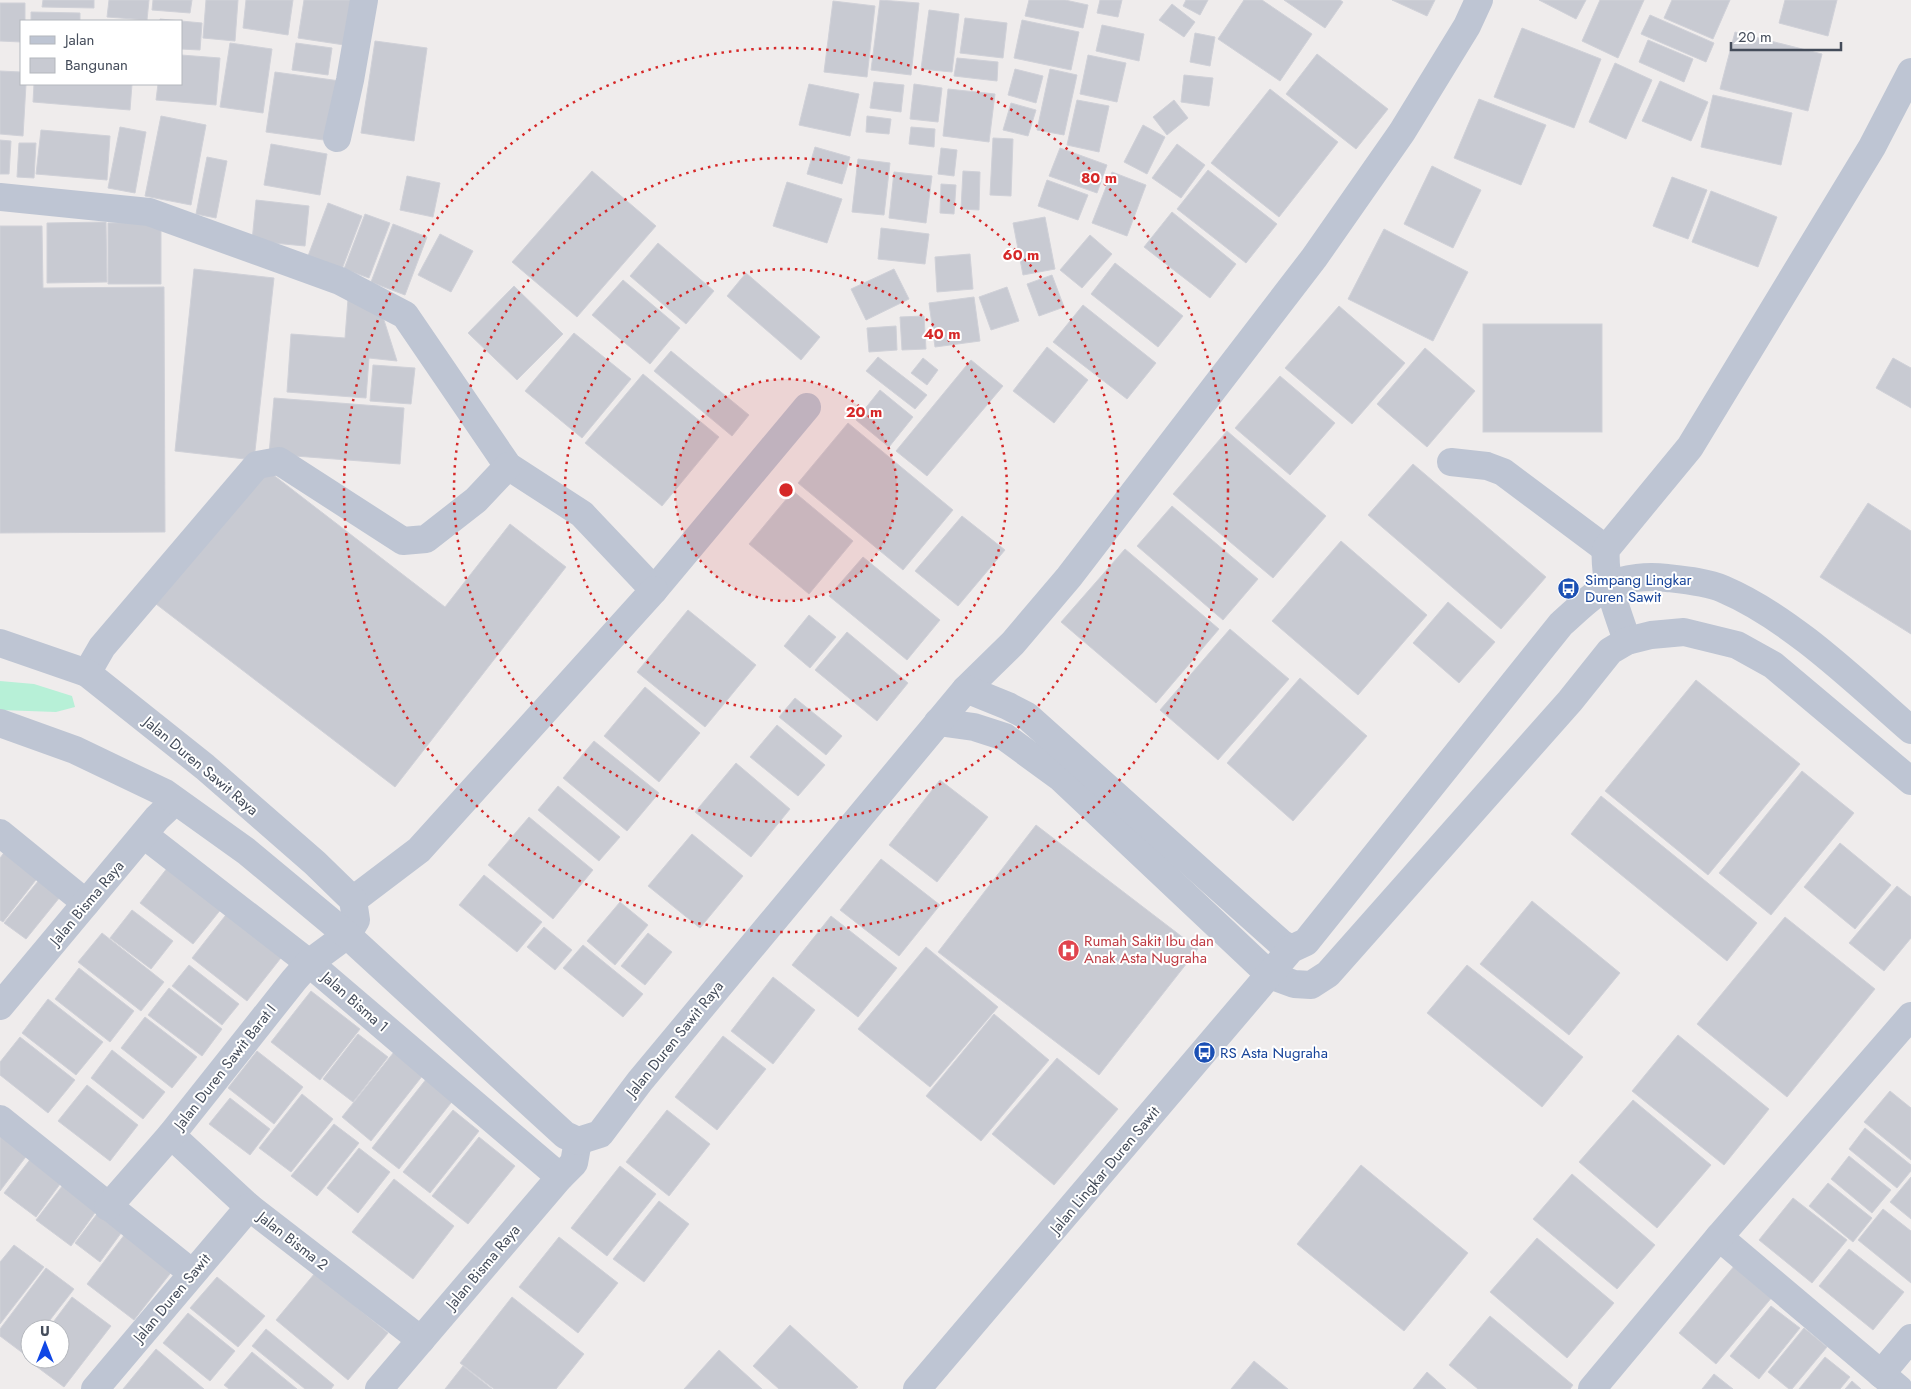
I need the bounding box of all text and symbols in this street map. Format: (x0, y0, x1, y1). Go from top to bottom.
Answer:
legend (20, 20, 182, 85)
scale bar (1731, 20, 1841, 52)
text: 20 m (1738, 26, 1772, 48)
text: Jalan (63, 29, 94, 51)
text: Bangunan (65, 54, 128, 76)
text: 80 m (1081, 167, 1117, 189)
text: 60 m (1003, 244, 1039, 266)
text: 40 m (923, 323, 961, 345)
text: 20 m (846, 401, 882, 423)
centre of rings (777, 481, 795, 499)
place label: Simpang Lingkar Duren Sawit (1585, 569, 1692, 608)
bus stop icon: Simpang Lingkar Duren Sawit (1557, 577, 1581, 601)
street label: Jalan Duren Sawit Raya (137, 710, 263, 821)
street label: Jalan Bisma Raya (44, 856, 129, 952)
place label: Rumah Sakit Ibu dan Anak Asta Nugraha (1084, 930, 1214, 969)
hospital icon: Rumah Sakit Ibu dan Anak Asta Nugraha (1056, 938, 1080, 962)
street label: Jalan Bisma 1 (315, 965, 393, 1037)
street label: Jalan Duren Sawit Raya (620, 976, 729, 1103)
street label: Jalan Duren Sawit Barat I (168, 999, 281, 1136)
bus stop icon: RS Asta Nugraha (1192, 1041, 1216, 1065)
place label: RS Asta Nugraha (1220, 1042, 1328, 1064)
street label: Jalan Lingkar Duren Sawit (1044, 1101, 1165, 1240)
street label: Jalan Bisma 2 (252, 1205, 333, 1276)
street label: Jalan Bisma Raya (440, 1220, 525, 1316)
street label: Jalan Duren Sawit (127, 1248, 216, 1349)
north arrow (20, 1319, 70, 1369)
text: U (40, 1321, 50, 1341)

